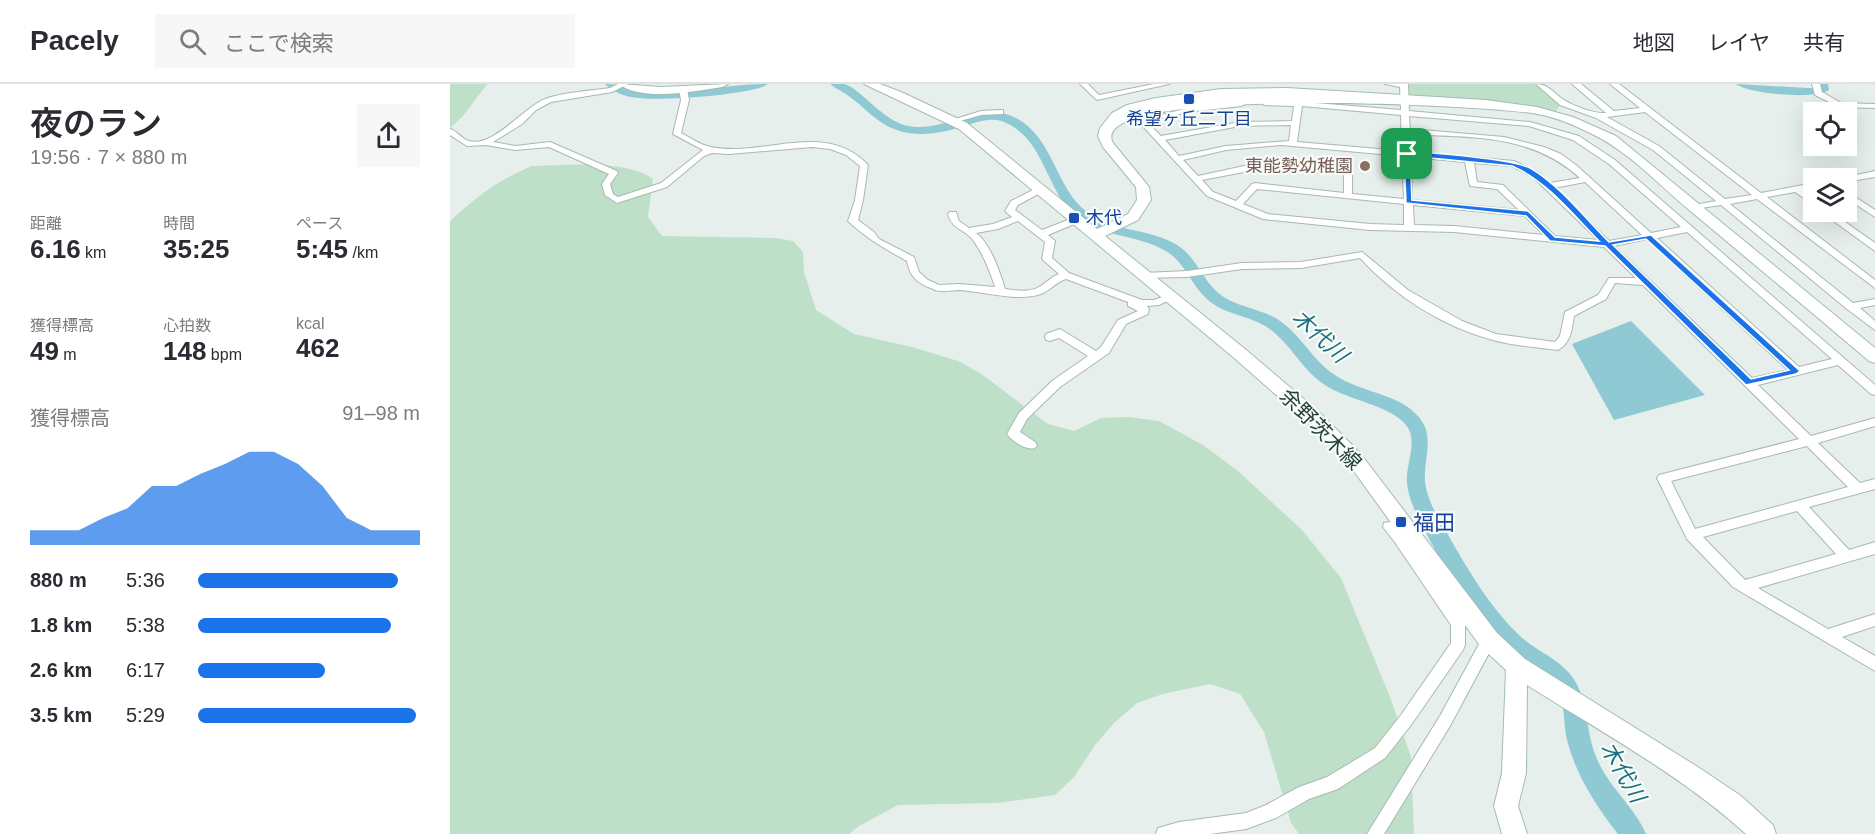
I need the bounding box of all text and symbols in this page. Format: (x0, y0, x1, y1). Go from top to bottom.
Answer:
search box (155, 14, 575, 68)
text: Pacely (30, 25, 119, 56)
icon: search (176, 25, 209, 58)
text: ここで検索 (224, 31, 334, 56)
text: 地図 (1633, 31, 1675, 54)
text: レイヤ (1708, 31, 1770, 54)
text: 共有 (1803, 31, 1845, 54)
marker: 希望ヶ丘二丁目 (1182, 92, 1196, 106)
map controls (1803, 102, 1857, 222)
button: locate (1803, 102, 1857, 156)
button: share (357, 104, 420, 167)
text: 夜のラン (30, 105, 162, 142)
place label: 希望ヶ丘二丁目 (1126, 109, 1252, 129)
pin (1381, 128, 1432, 179)
icon: arrive (1390, 137, 1423, 170)
text: 19:56 · 7 × 880 m (30, 146, 187, 168)
place label: 東能勢幼稚園 (1245, 156, 1353, 176)
marker: 東能勢幼稚園 (1358, 159, 1372, 173)
button: layers (1803, 168, 1857, 222)
place label: 木代 (1086, 208, 1122, 228)
marker: 木代 (1067, 211, 1081, 225)
text: 距離 (30, 215, 62, 232)
text: 時間 (163, 215, 195, 232)
text: ペース (296, 215, 343, 232)
text: 6.16 (30, 234, 81, 264)
text: 35:25 (163, 234, 230, 264)
text: 5:45 (296, 234, 348, 264)
text: km (81, 244, 106, 261)
text: /km (348, 244, 378, 261)
water label: 木代川 (1287, 304, 1354, 369)
text: kcal (296, 315, 324, 332)
text: 獲得標高 (30, 317, 94, 334)
text: 心拍数 (163, 317, 211, 334)
text: 462 (296, 333, 339, 363)
text: 49 (30, 336, 59, 366)
text: 148 (163, 336, 206, 366)
text: m (59, 346, 77, 363)
text: bpm (206, 346, 242, 363)
street label: 余野茨木線 (1276, 384, 1366, 474)
text: 91–98 m (342, 402, 420, 424)
text: 獲得標高 (30, 407, 110, 429)
place label: 福田 (1413, 511, 1455, 534)
marker: 福田 (1394, 515, 1408, 529)
text: 880 m (30, 569, 87, 591)
text: 5:36 (126, 569, 165, 591)
text: 1.8 km (30, 614, 92, 636)
text: 5:38 (126, 614, 165, 636)
text: 2.6 km (30, 659, 92, 681)
text: 6:17 (126, 659, 165, 681)
text: 3.5 km (30, 704, 92, 726)
text: 5:29 (126, 704, 165, 726)
water label: 木代川 (1596, 737, 1651, 809)

